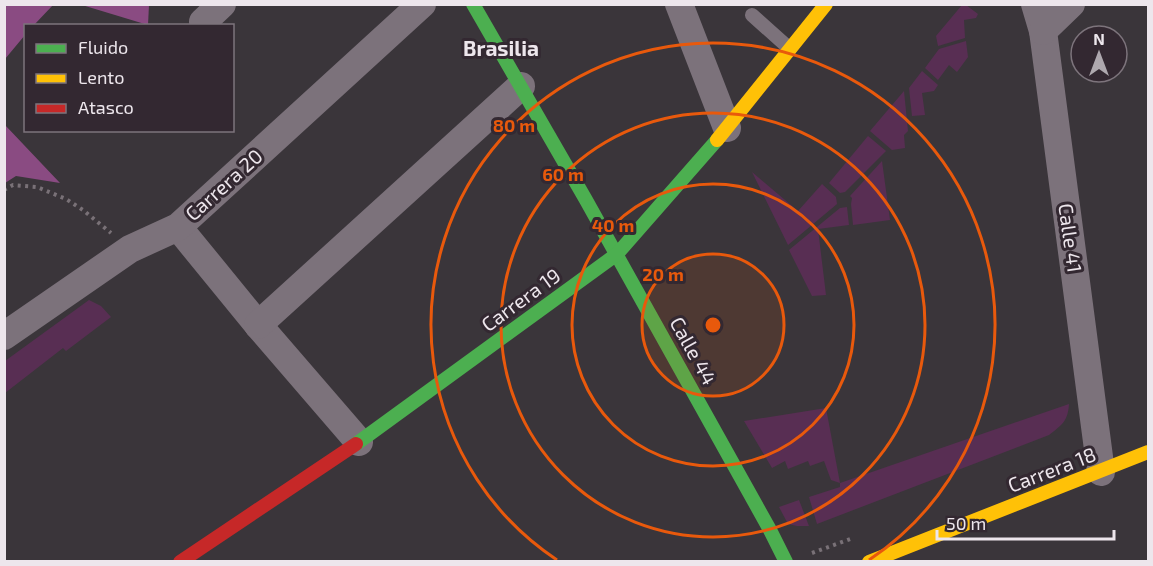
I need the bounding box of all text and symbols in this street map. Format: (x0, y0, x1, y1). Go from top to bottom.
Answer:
legend (24, 24, 234, 132)
north arrow (1069, 24, 1129, 84)
text: N (1093, 29, 1105, 48)
district label: Brasilia (463, 35, 539, 60)
text: Fluido (78, 36, 128, 58)
text: Lento (78, 66, 124, 88)
text: Atasco (78, 96, 134, 118)
text: 80 m (493, 114, 535, 136)
street label: Carrera 20 (180, 143, 267, 225)
text: 60 m (542, 163, 584, 185)
street label: Calle 41 (1054, 202, 1088, 274)
text: 40 m (592, 214, 634, 236)
street label: Carrera 19 (476, 263, 565, 336)
text: 20 m (642, 263, 684, 285)
street label: Calle 44 (665, 312, 722, 389)
centre of rings (703, 315, 723, 335)
street label: Carrera 18 (1004, 441, 1099, 497)
scale bar (937, 503, 1114, 541)
text: 50 m (946, 512, 986, 534)

